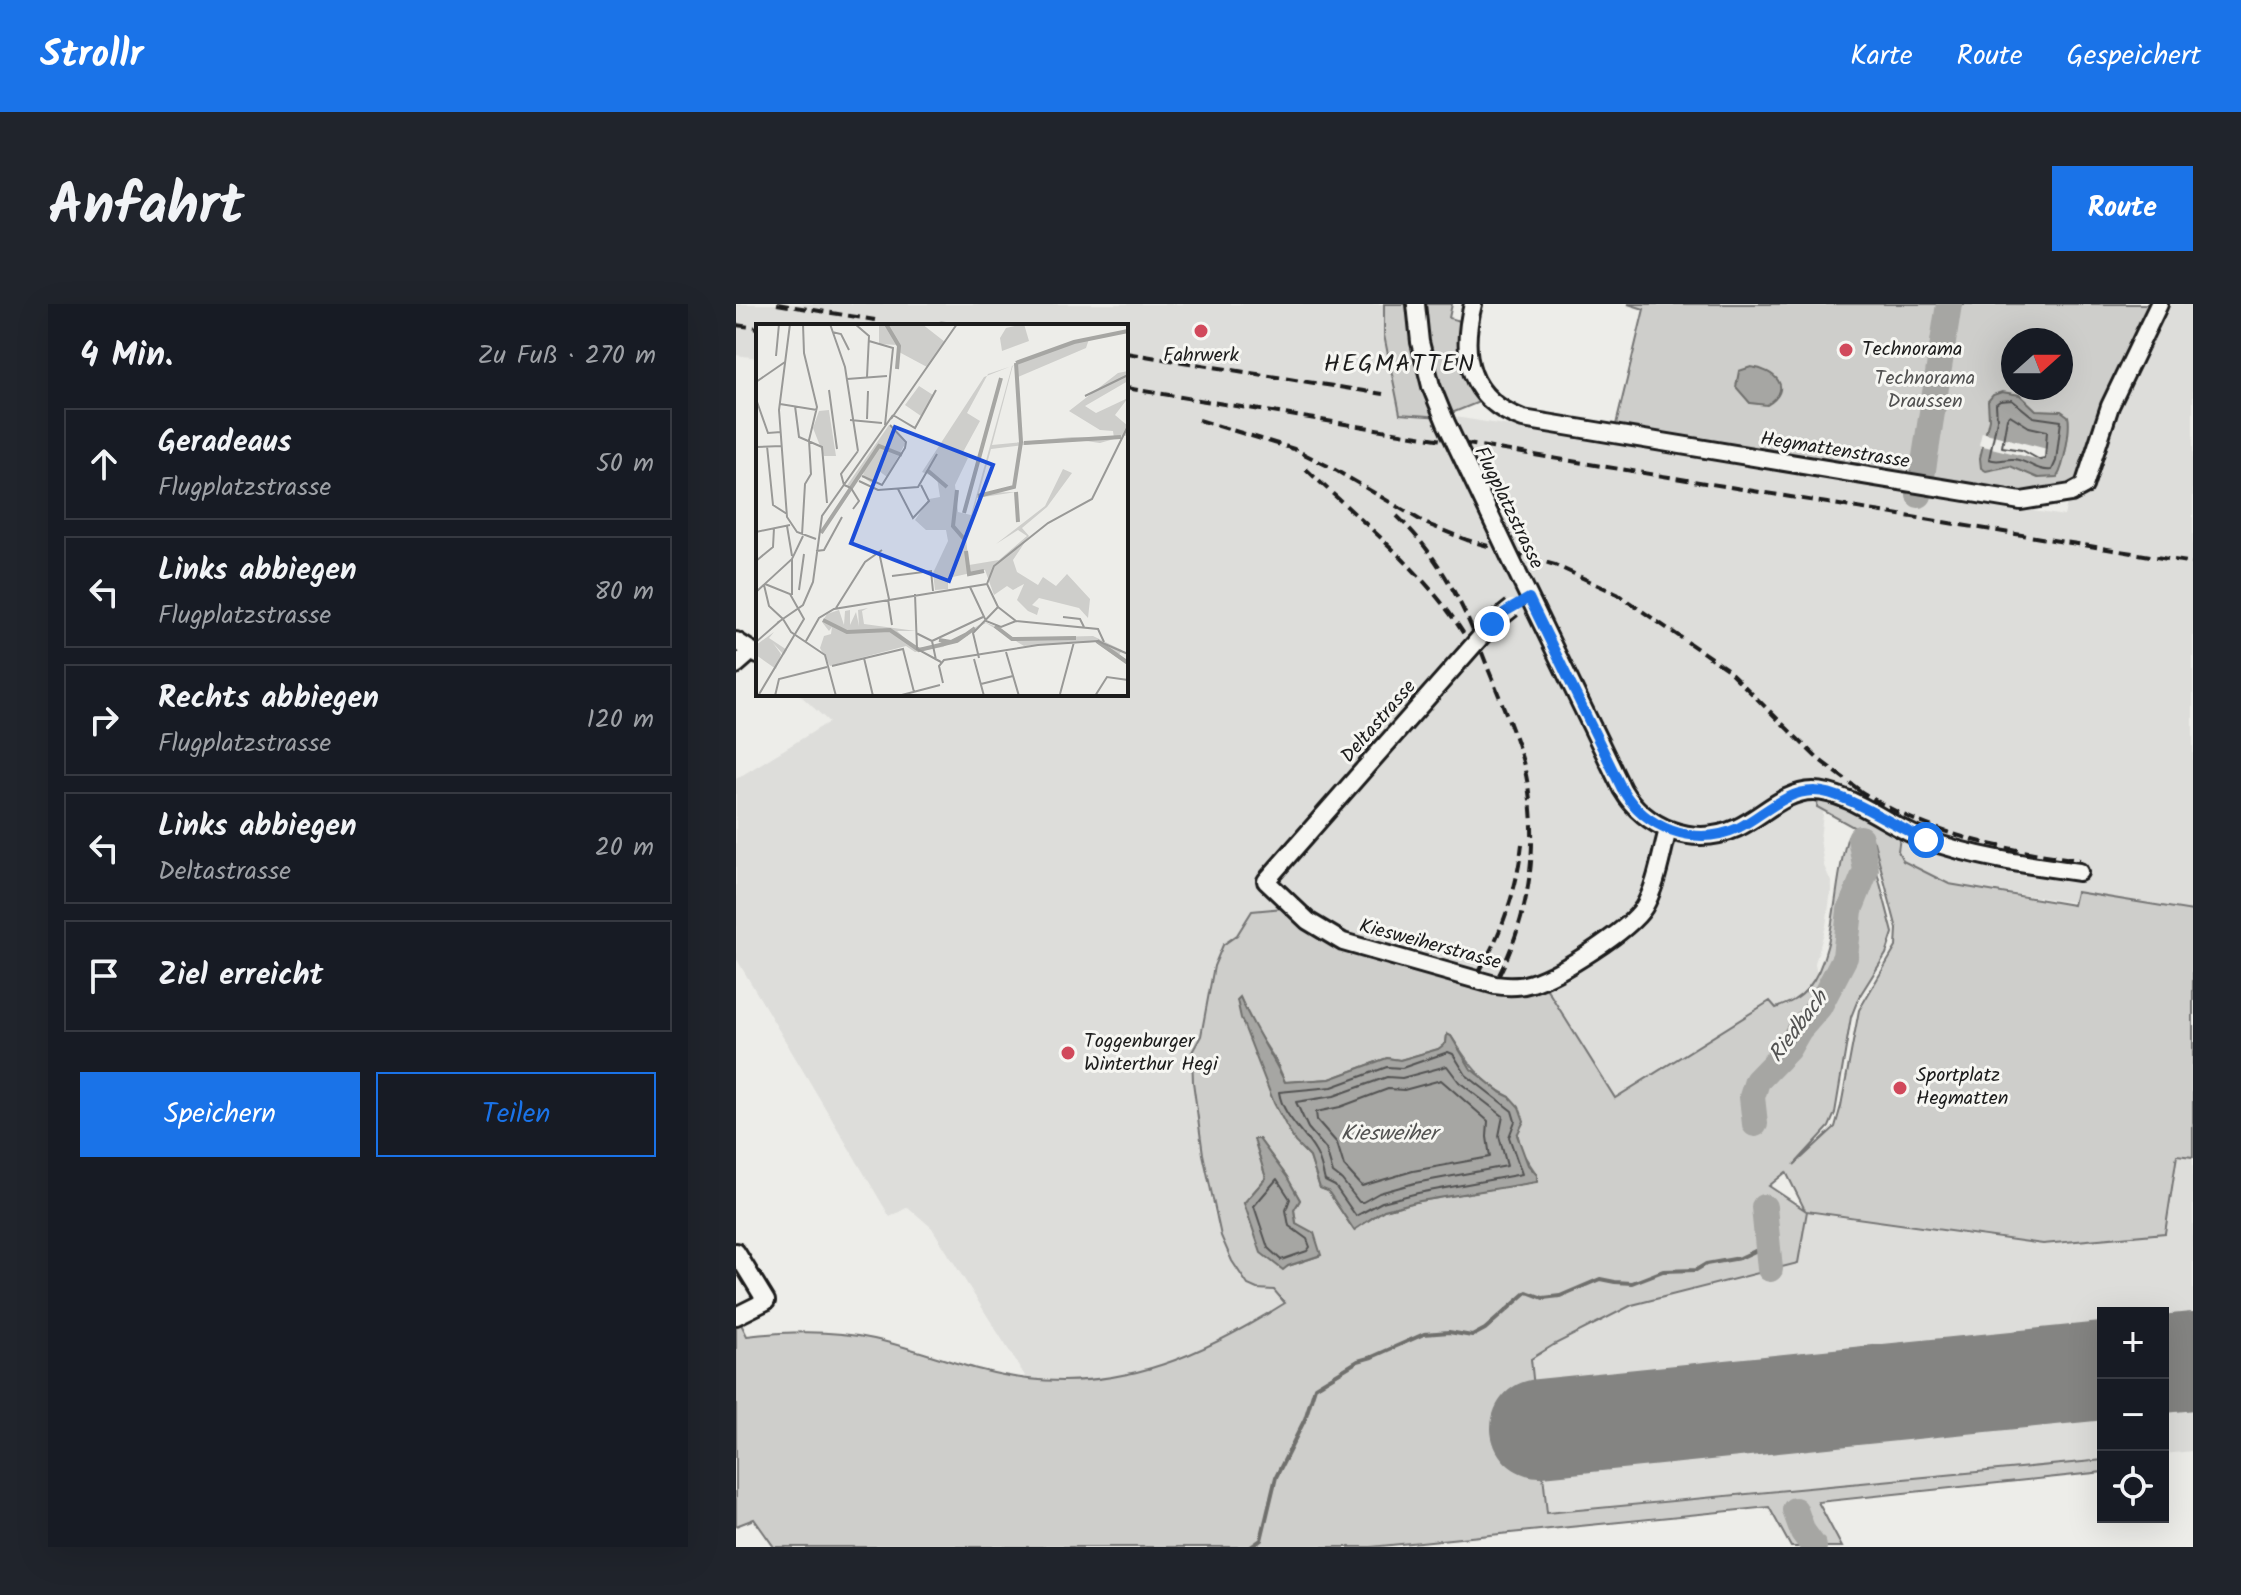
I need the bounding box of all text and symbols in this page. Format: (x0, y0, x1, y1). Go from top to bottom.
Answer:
text: Strollr (40, 26, 143, 86)
text: Karte (1850, 34, 1913, 79)
text: Route (1957, 34, 2023, 79)
text: Gespeichert (2067, 34, 2201, 79)
text: Anfahrt (48, 163, 244, 253)
button: Route (2052, 166, 2193, 251)
marker: Fahrwerk (1192, 322, 1210, 340)
inset map (756, 324, 1128, 696)
north arrow (2001, 328, 2073, 400)
text: 4 Min. (80, 329, 173, 383)
place label: Technorama (1862, 334, 1962, 366)
text: Zu Fuß · 270 m (477, 335, 656, 377)
place label: Fahrwerk (1163, 340, 1239, 372)
marker: Technorama (1837, 341, 1855, 359)
district label: HEGMATTEN (1324, 345, 1476, 384)
park label: Technorama Draussen (1875, 363, 1975, 418)
text: Geradeaus (158, 419, 291, 467)
street label: Hegmattenstrasse (1758, 423, 1912, 479)
street label: Flugplatzstrasse (1464, 441, 1552, 575)
icon: ahead (82, 442, 126, 486)
text: 50 m (596, 443, 654, 485)
text: Flugplatzstrasse (158, 467, 331, 509)
text: Links abbiegen (158, 547, 357, 595)
icon: left (82, 570, 126, 614)
text: 80 m (594, 571, 654, 613)
text: Flugplatzstrasse (158, 595, 331, 637)
route end (1474, 606, 1510, 642)
street label: Deltastrasse (1333, 673, 1425, 771)
text: Rechts abbiegen (158, 675, 379, 723)
icon: right (82, 698, 126, 742)
text: 120 m (587, 699, 654, 741)
text: Flugplatzstrasse (158, 723, 331, 765)
text: Links abbiegen (158, 803, 357, 851)
route start (1908, 822, 1944, 858)
icon: left (82, 826, 126, 870)
text: 20 m (595, 827, 654, 869)
text: Deltastrasse (158, 851, 291, 893)
street label: Kiesweiherstrasse (1355, 911, 1505, 979)
text: Ziel erreicht (158, 952, 323, 1000)
icon: arrive (82, 954, 126, 998)
water label: Riedbach (1760, 982, 1839, 1070)
place label: Toggenburger Winterthur Hegi (1084, 1026, 1219, 1081)
marker: Toggenburger Winterthur Hegi (1059, 1044, 1077, 1062)
place label: Sportplatz Hegmatten (1916, 1060, 2008, 1115)
button: Speichern (80, 1072, 360, 1157)
button: Teilen (376, 1072, 656, 1157)
marker: Sportplatz Hegmatten (1891, 1079, 1909, 1097)
water label: Kiesweiher (1341, 1117, 1442, 1152)
map controls (2097, 1307, 2169, 1523)
button: + (2097, 1307, 2169, 1379)
button: − (2097, 1379, 2169, 1451)
button: locate (2097, 1451, 2169, 1523)

